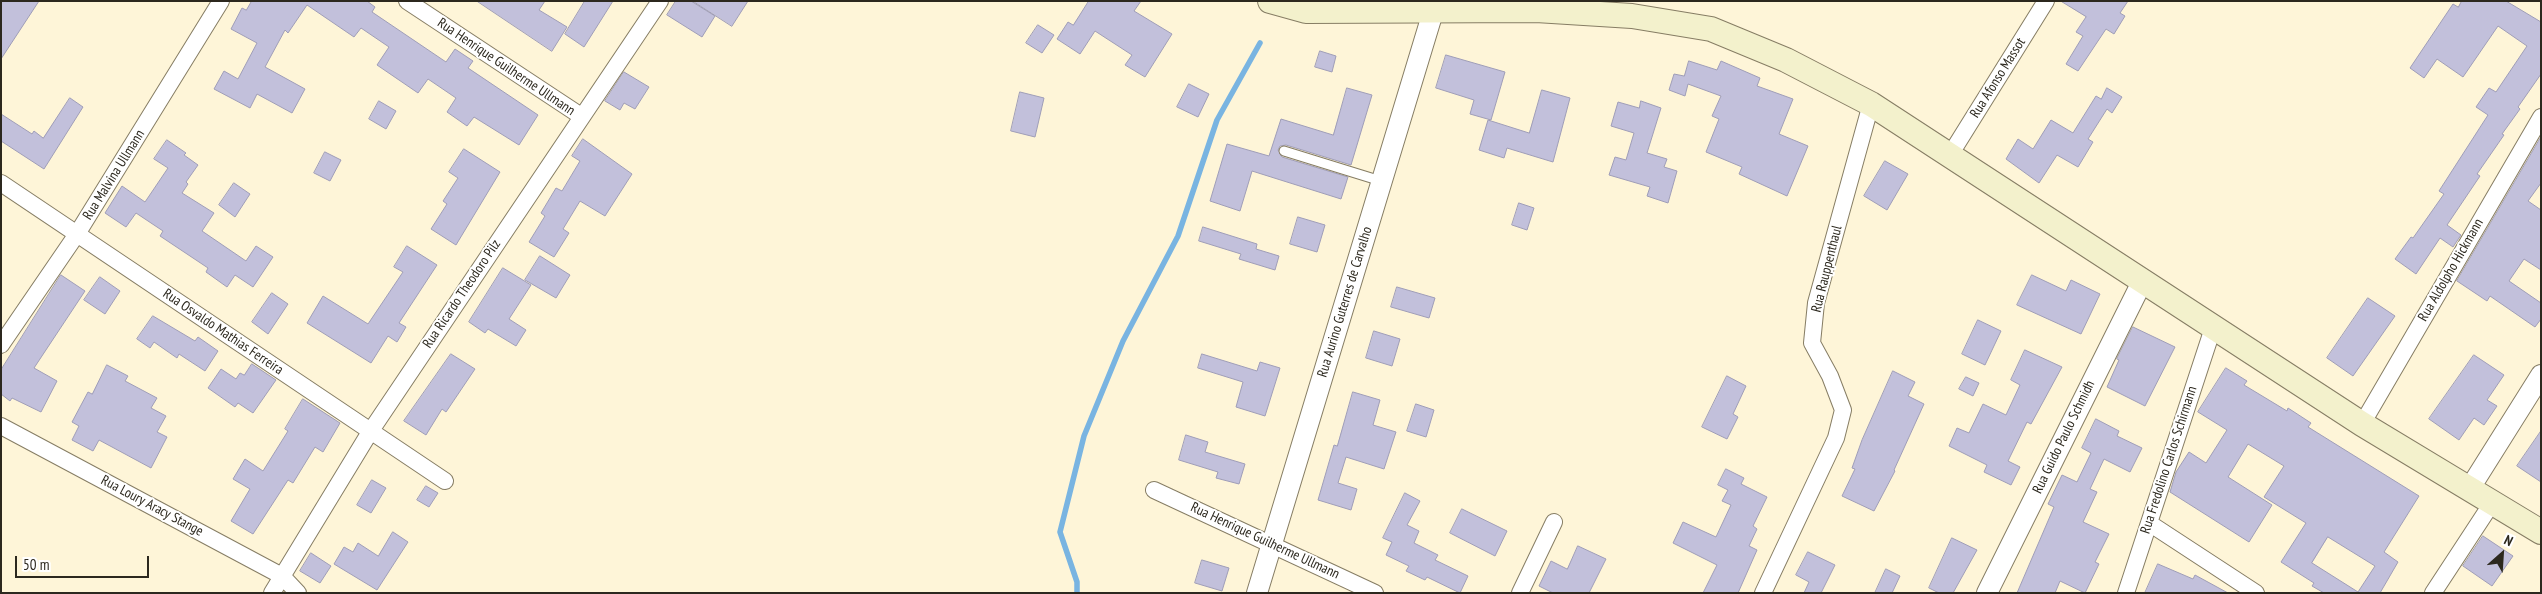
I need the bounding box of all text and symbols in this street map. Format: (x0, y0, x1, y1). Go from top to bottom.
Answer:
street label: Rua Henrique Guilherme Ullmann (434, 15, 578, 119)
street label: Rua Afonso Massot (1967, 35, 2029, 121)
street label: Rua Malvina Ullmann (80, 127, 148, 223)
street label: Rua Aldolpho Hickmann (2415, 216, 2487, 324)
street label: Rua Rauppenthaul (1808, 224, 1846, 314)
street label: Rua Aurino Guterres de Carvalho (1314, 225, 1376, 379)
street label: Rua Ricardo Theodoro Pilz (419, 237, 505, 351)
street label: Rua Osvaldo Mathias Ferreira (160, 285, 286, 379)
street label: Rua Guido Paulo Schmidh (2029, 378, 2099, 496)
street label: Rua Fredolino Carlos Schirmann (2137, 384, 2201, 536)
street label: Rua Loury Aracy Stange (98, 472, 206, 540)
street label: Rua Henrique Guilherme Ullmann (1188, 499, 1342, 583)
north arrow (2477, 529, 2527, 579)
text: N (2501, 531, 2516, 550)
scale bar (18, 546, 151, 578)
text: 50 m (23, 555, 49, 574)

